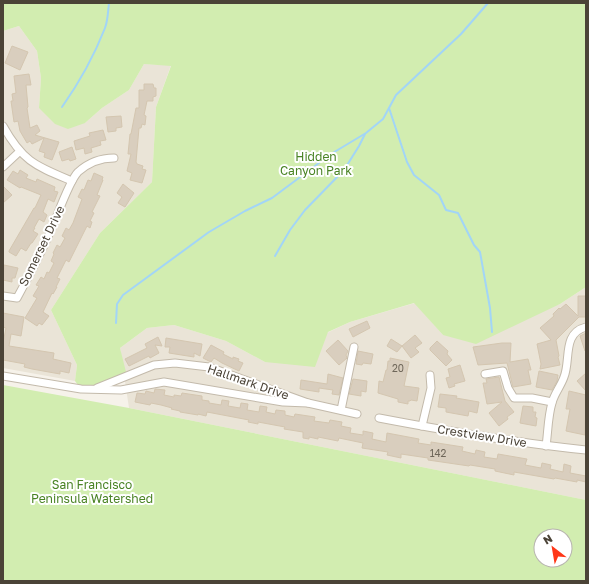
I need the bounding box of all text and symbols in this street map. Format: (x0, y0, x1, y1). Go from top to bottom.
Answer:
park label: Hidden Canyon Park (280, 149, 352, 178)
street label: Somerset Drive (16, 203, 68, 289)
street label: Hallmark Drive (205, 361, 291, 402)
house number: 20 (392, 362, 404, 374)
street label: Crestview Drive (436, 421, 528, 450)
house number: 142 (430, 447, 447, 459)
park label: San Francisco Peninsula Watershed (31, 477, 153, 506)
north arrow (533, 528, 573, 568)
text: N (541, 531, 555, 547)

